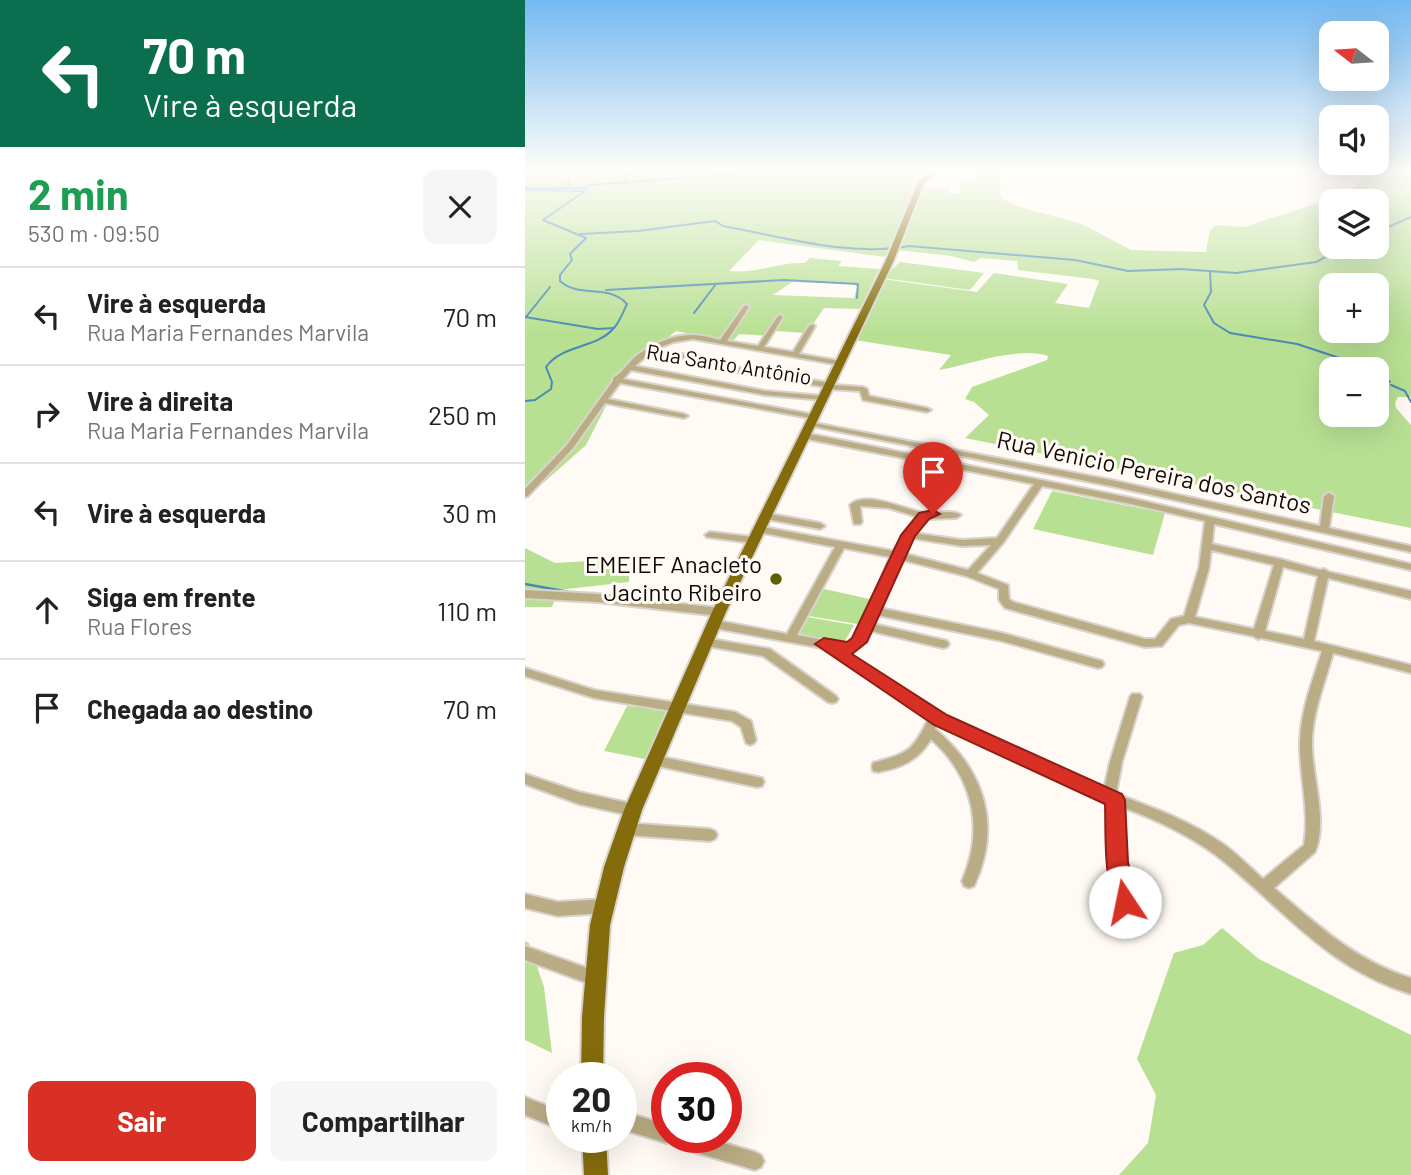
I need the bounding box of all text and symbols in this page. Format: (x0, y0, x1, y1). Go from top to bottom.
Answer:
north arrow (1319, 21, 1389, 91)
map controls (1319, 21, 1389, 427)
text: 70 m (143, 25, 246, 84)
icon: left (28, 28, 119, 119)
text: Vire à esquerda (143, 85, 357, 123)
button: sound (1319, 105, 1389, 175)
text: 2 min (28, 168, 129, 218)
button: close (423, 170, 497, 244)
button: layers (1319, 189, 1389, 259)
text: 530 m · 09:50 (28, 219, 160, 247)
button: + (1319, 273, 1389, 343)
text: Vire à esquerda (87, 287, 266, 318)
icon: left (28, 297, 66, 335)
text: 70 m (443, 301, 497, 332)
text: Rua Maria Fernandes Marvila (87, 318, 369, 346)
street label: Rua Santo Antônio (645, 338, 814, 389)
button: − (1319, 357, 1389, 427)
text: Vire à direita (87, 385, 233, 416)
icon: right (28, 395, 66, 433)
text: 250 m (428, 399, 497, 430)
text: Rua Maria Fernandes Marvila (87, 416, 369, 444)
street label: Rua Venicio Pereira dos Santos (995, 424, 1314, 519)
pin (903, 442, 963, 514)
icon: arrive (914, 453, 952, 491)
icon: left (28, 493, 66, 531)
text: Vire à esquerda (87, 497, 266, 528)
text: 30 m (442, 497, 497, 528)
place label: EMEIEF Anacleto Jacinto Ribeiro (585, 549, 762, 606)
marker: EMEIEF Anacleto Jacinto Ribeiro (768, 571, 784, 587)
text: Siga em frente (87, 581, 256, 612)
icon: ahead (28, 591, 66, 629)
text: 110 m (437, 595, 497, 626)
text: Rua Flores (87, 612, 192, 640)
icon: arrive (28, 689, 66, 727)
text: Chegada ao destino (87, 693, 313, 724)
text: 70 m (443, 693, 497, 724)
position arrow (1088, 865, 1162, 939)
speed limit sign: 30 (651, 1062, 742, 1153)
text: 20 (572, 1077, 611, 1119)
button: Sair (28, 1081, 256, 1161)
button: Compartilhar (270, 1081, 497, 1161)
text: km/h (571, 1114, 612, 1136)

